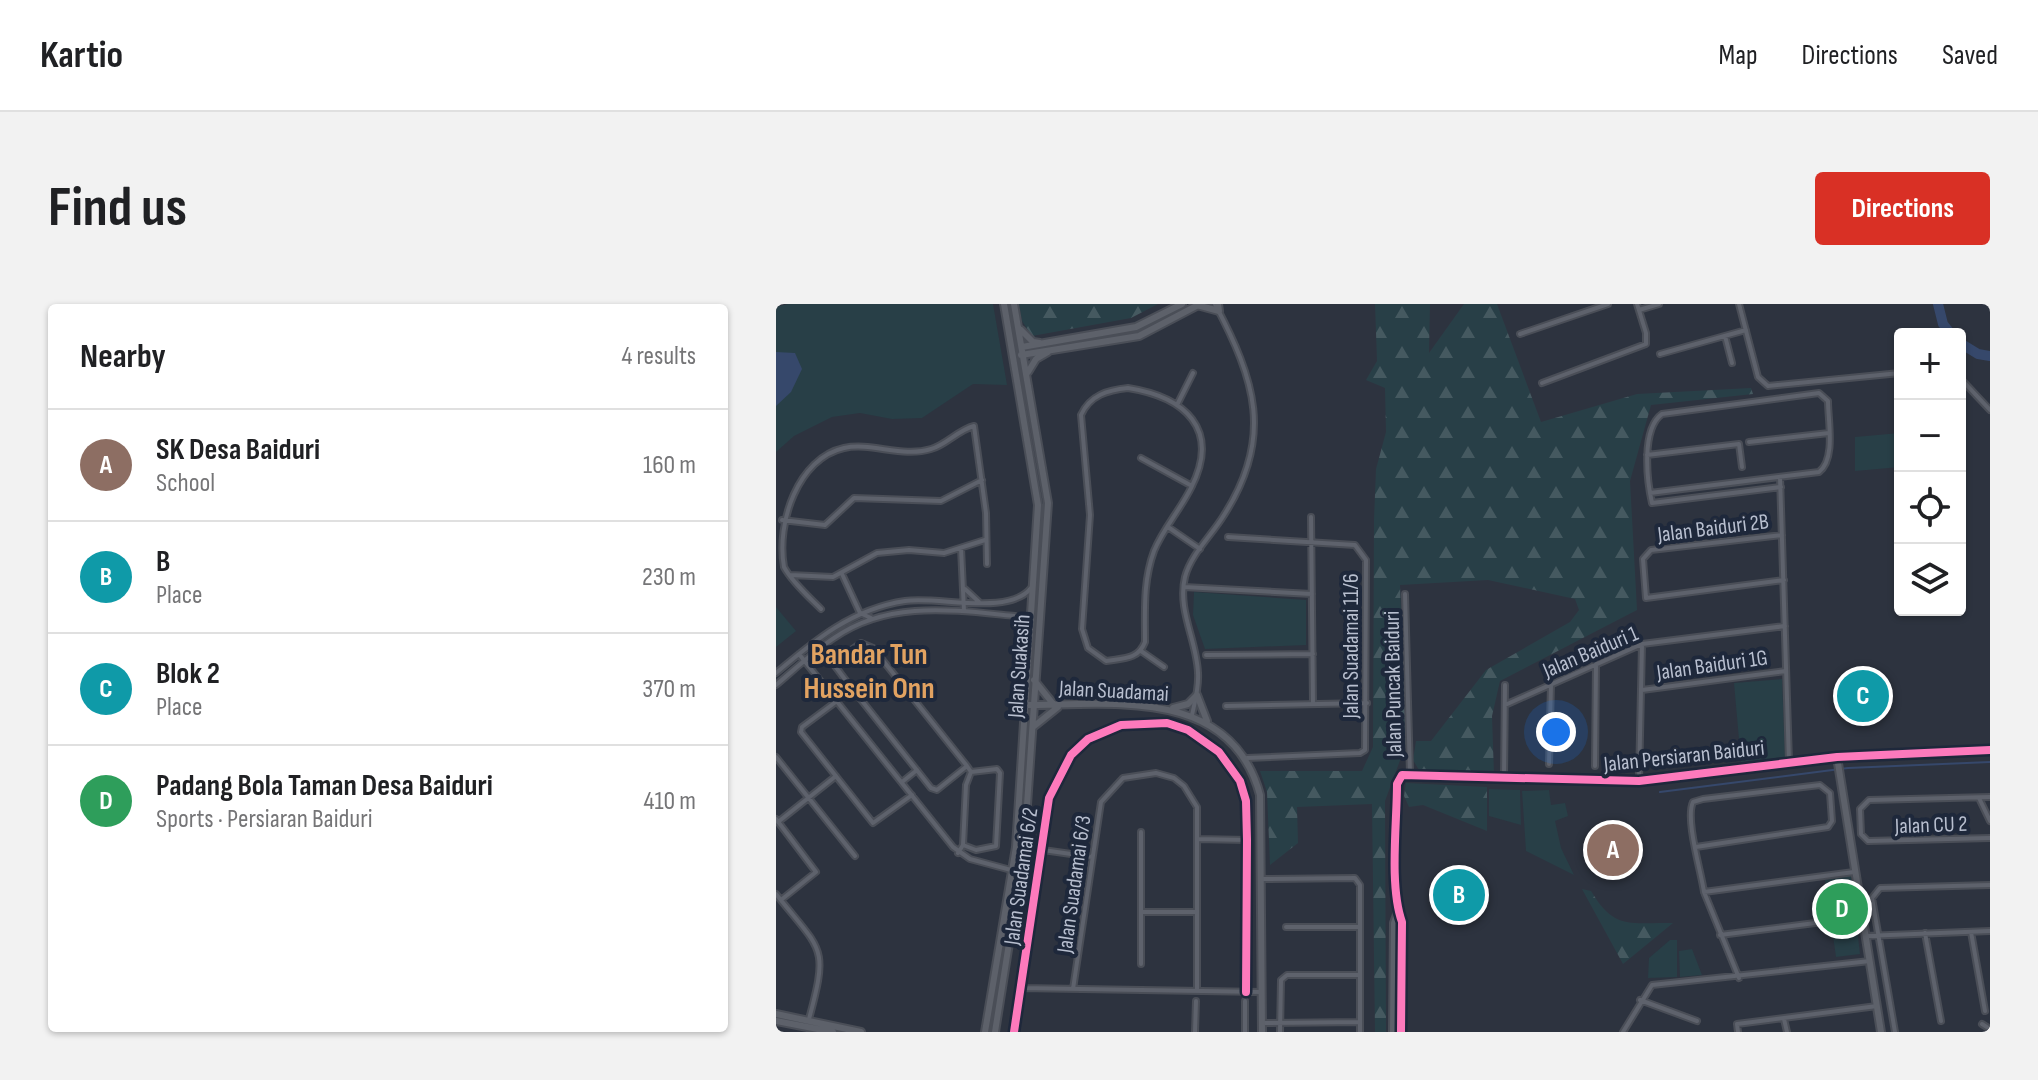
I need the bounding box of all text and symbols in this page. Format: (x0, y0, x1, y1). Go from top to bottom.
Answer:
text: Kartio (40, 33, 123, 78)
text: Map (1719, 39, 1758, 72)
text: Directions (1802, 39, 1898, 72)
text: Saved (1942, 39, 1998, 72)
button: Directions (1815, 172, 1990, 245)
text: Find us (48, 175, 187, 242)
map controls (1894, 328, 1966, 616)
button: + (1894, 328, 1966, 400)
text: Nearby (80, 336, 166, 377)
text: 4 results (621, 341, 696, 372)
button: − (1894, 400, 1966, 472)
text: SK Desa Baiduri (156, 432, 320, 468)
text: A (100, 450, 112, 481)
text: 160 m (643, 450, 696, 481)
text: School (156, 468, 215, 499)
button: locate (1894, 472, 1966, 544)
street label: Jalan Baiduri 2B (1655, 508, 1770, 549)
text: B (156, 544, 170, 580)
button: layers (1894, 544, 1966, 616)
text: B (100, 562, 112, 593)
text: 230 m (642, 562, 696, 593)
street label: Jalan Suadamai 11/6 (1338, 573, 1365, 720)
text: Place (156, 580, 203, 611)
street label: Jalan Puncak Baiduri (1379, 611, 1408, 758)
street label: Jalan Suakasih (1002, 613, 1037, 720)
street label: Jalan Baiduri 1 (1538, 620, 1643, 685)
district label: Bandar Tun Hussein Onn (803, 637, 935, 707)
street label: Jalan Baiduri 1G (1654, 644, 1769, 687)
text: Blok 2 (156, 656, 220, 692)
pin: C (1837, 666, 1889, 726)
text: C (99, 674, 113, 705)
text: 370 m (642, 674, 696, 705)
street label: Jalan Suadamai (1057, 675, 1169, 708)
text: Place (156, 692, 203, 723)
your location (1536, 712, 1576, 752)
street label: Jalan Persiaran Baiduri (1601, 735, 1766, 778)
text: Padang Bola Taman Desa Baiduri (156, 768, 493, 804)
text: D (99, 786, 113, 817)
text: 410 m (644, 786, 696, 817)
text: Sports · Persiaran Baiduri (156, 804, 372, 835)
street label: Jalan Suadamai 6/2 (998, 806, 1044, 948)
street label: Jalan CU 2 (1893, 811, 1968, 840)
street label: Jalan Suadamai 6/3 (1051, 814, 1098, 956)
pin: A (1587, 820, 1639, 880)
pin: B (1433, 865, 1485, 925)
pin: D (1816, 879, 1868, 939)

